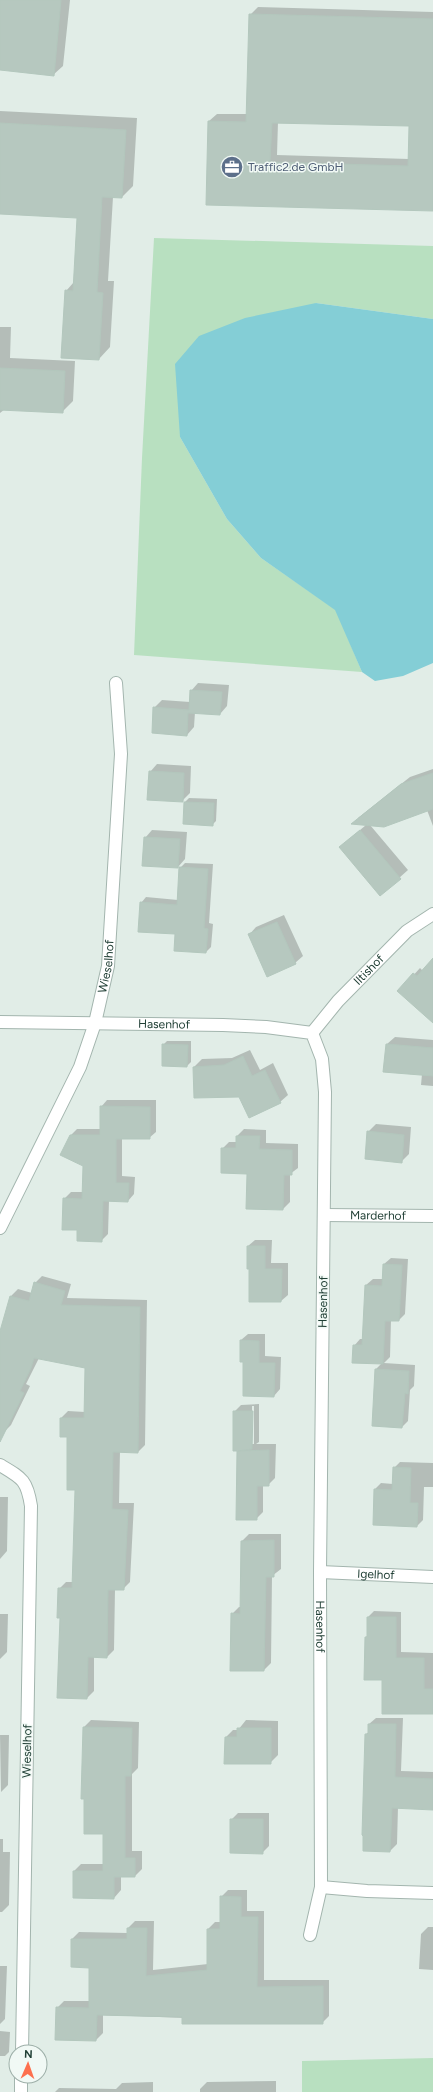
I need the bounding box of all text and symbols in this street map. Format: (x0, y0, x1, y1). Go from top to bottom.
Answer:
office icon: Traffic2.de GmbH (219, 154, 245, 180)
place label: Traffic2.de GmbH (248, 160, 344, 174)
street label: Wieselhof (95, 939, 117, 994)
street label: Iltishof (351, 951, 387, 988)
street label: Hasenhof (138, 1017, 191, 1032)
street label: Marderhof (350, 1208, 407, 1223)
street label: Hasenhof (316, 1275, 330, 1328)
street label: Igelhof (357, 1567, 396, 1582)
street label: Hasenhof (313, 1600, 327, 1653)
street label: Wieselhof (20, 1723, 34, 1778)
north arrow (8, 2044, 48, 2084)
text: N (24, 2048, 33, 2061)

